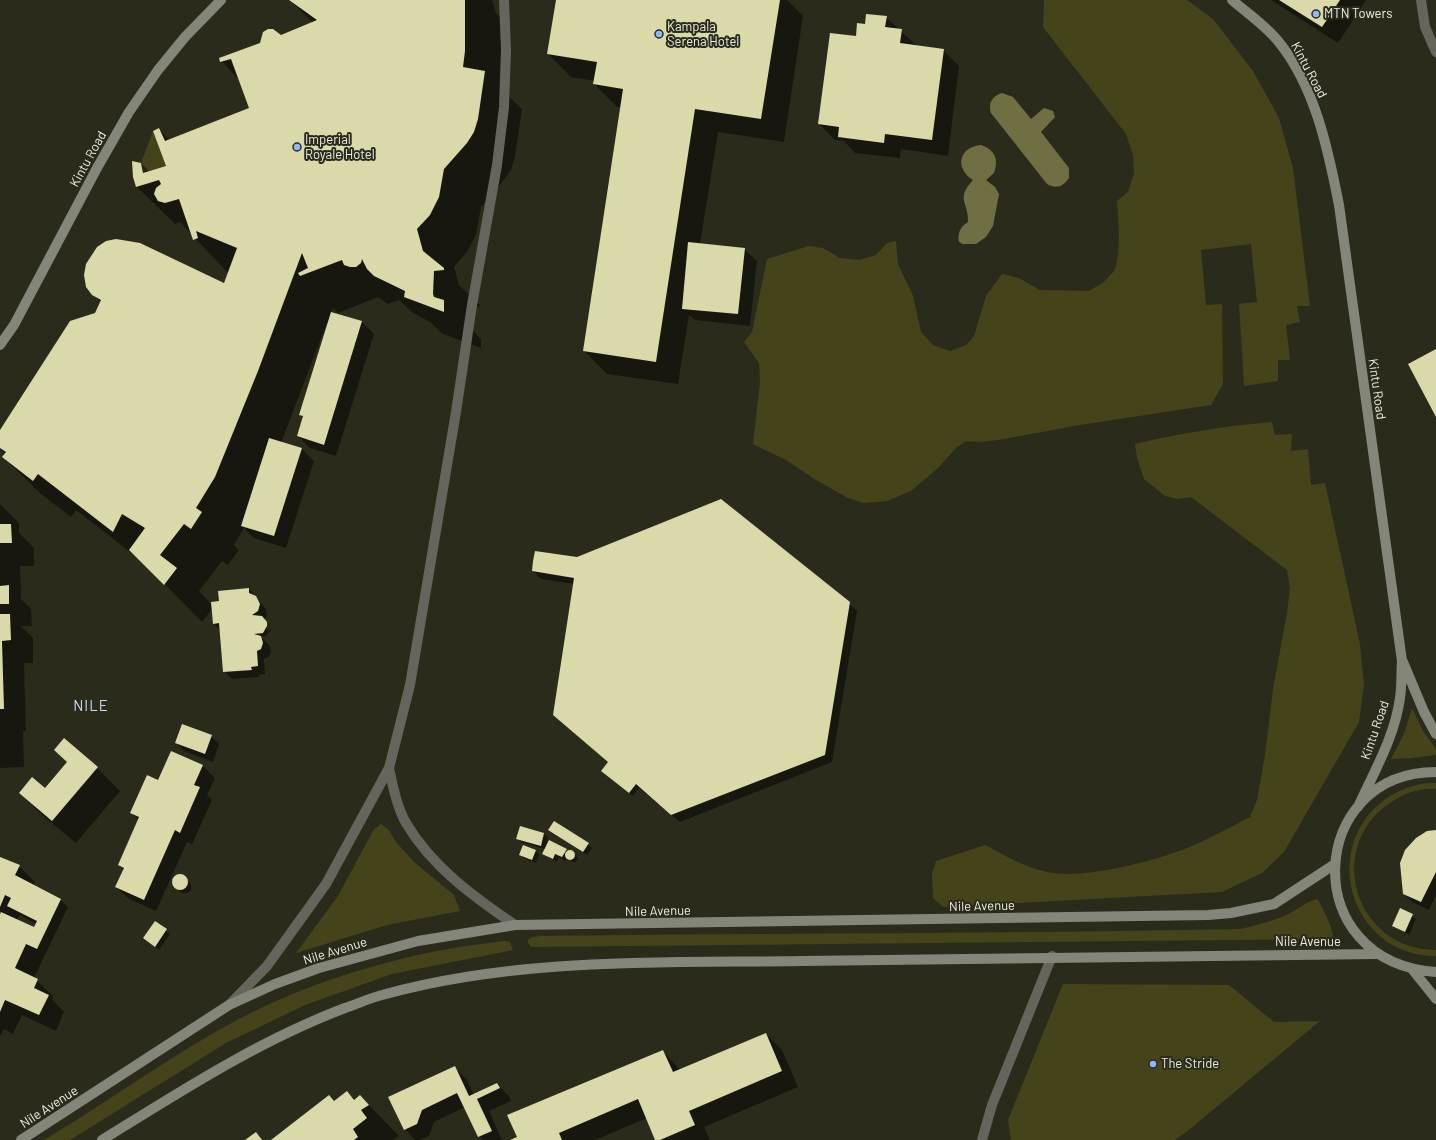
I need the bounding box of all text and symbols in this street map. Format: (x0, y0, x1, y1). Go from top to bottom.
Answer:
place label: MTN Towers (1324, 6, 1392, 22)
marker: MTN Towers (1311, 9, 1321, 19)
place label: Kampala Serena Hotel (667, 19, 739, 50)
marker: Kampala Serena Hotel (654, 29, 664, 39)
street label: Kintu Road (1288, 39, 1330, 101)
street label: Kintu Road (66, 128, 110, 190)
place label: Imperial Royale Hotel (305, 132, 375, 163)
marker: Imperial Royale Hotel (292, 142, 302, 152)
street label: Kintu Road (1365, 358, 1389, 420)
district label: NILE (73, 697, 109, 715)
street label: Kintu Road (1358, 698, 1392, 762)
street label: Nile Avenue (949, 898, 1015, 914)
street label: Nile Avenue (625, 903, 691, 919)
street label: Nile Avenue (301, 934, 369, 968)
street label: Nile Avenue (1275, 934, 1341, 950)
place label: The Stride (1161, 1056, 1219, 1072)
marker: The Stride (1148, 1059, 1158, 1069)
street label: Nile Avenue (17, 1083, 81, 1131)

